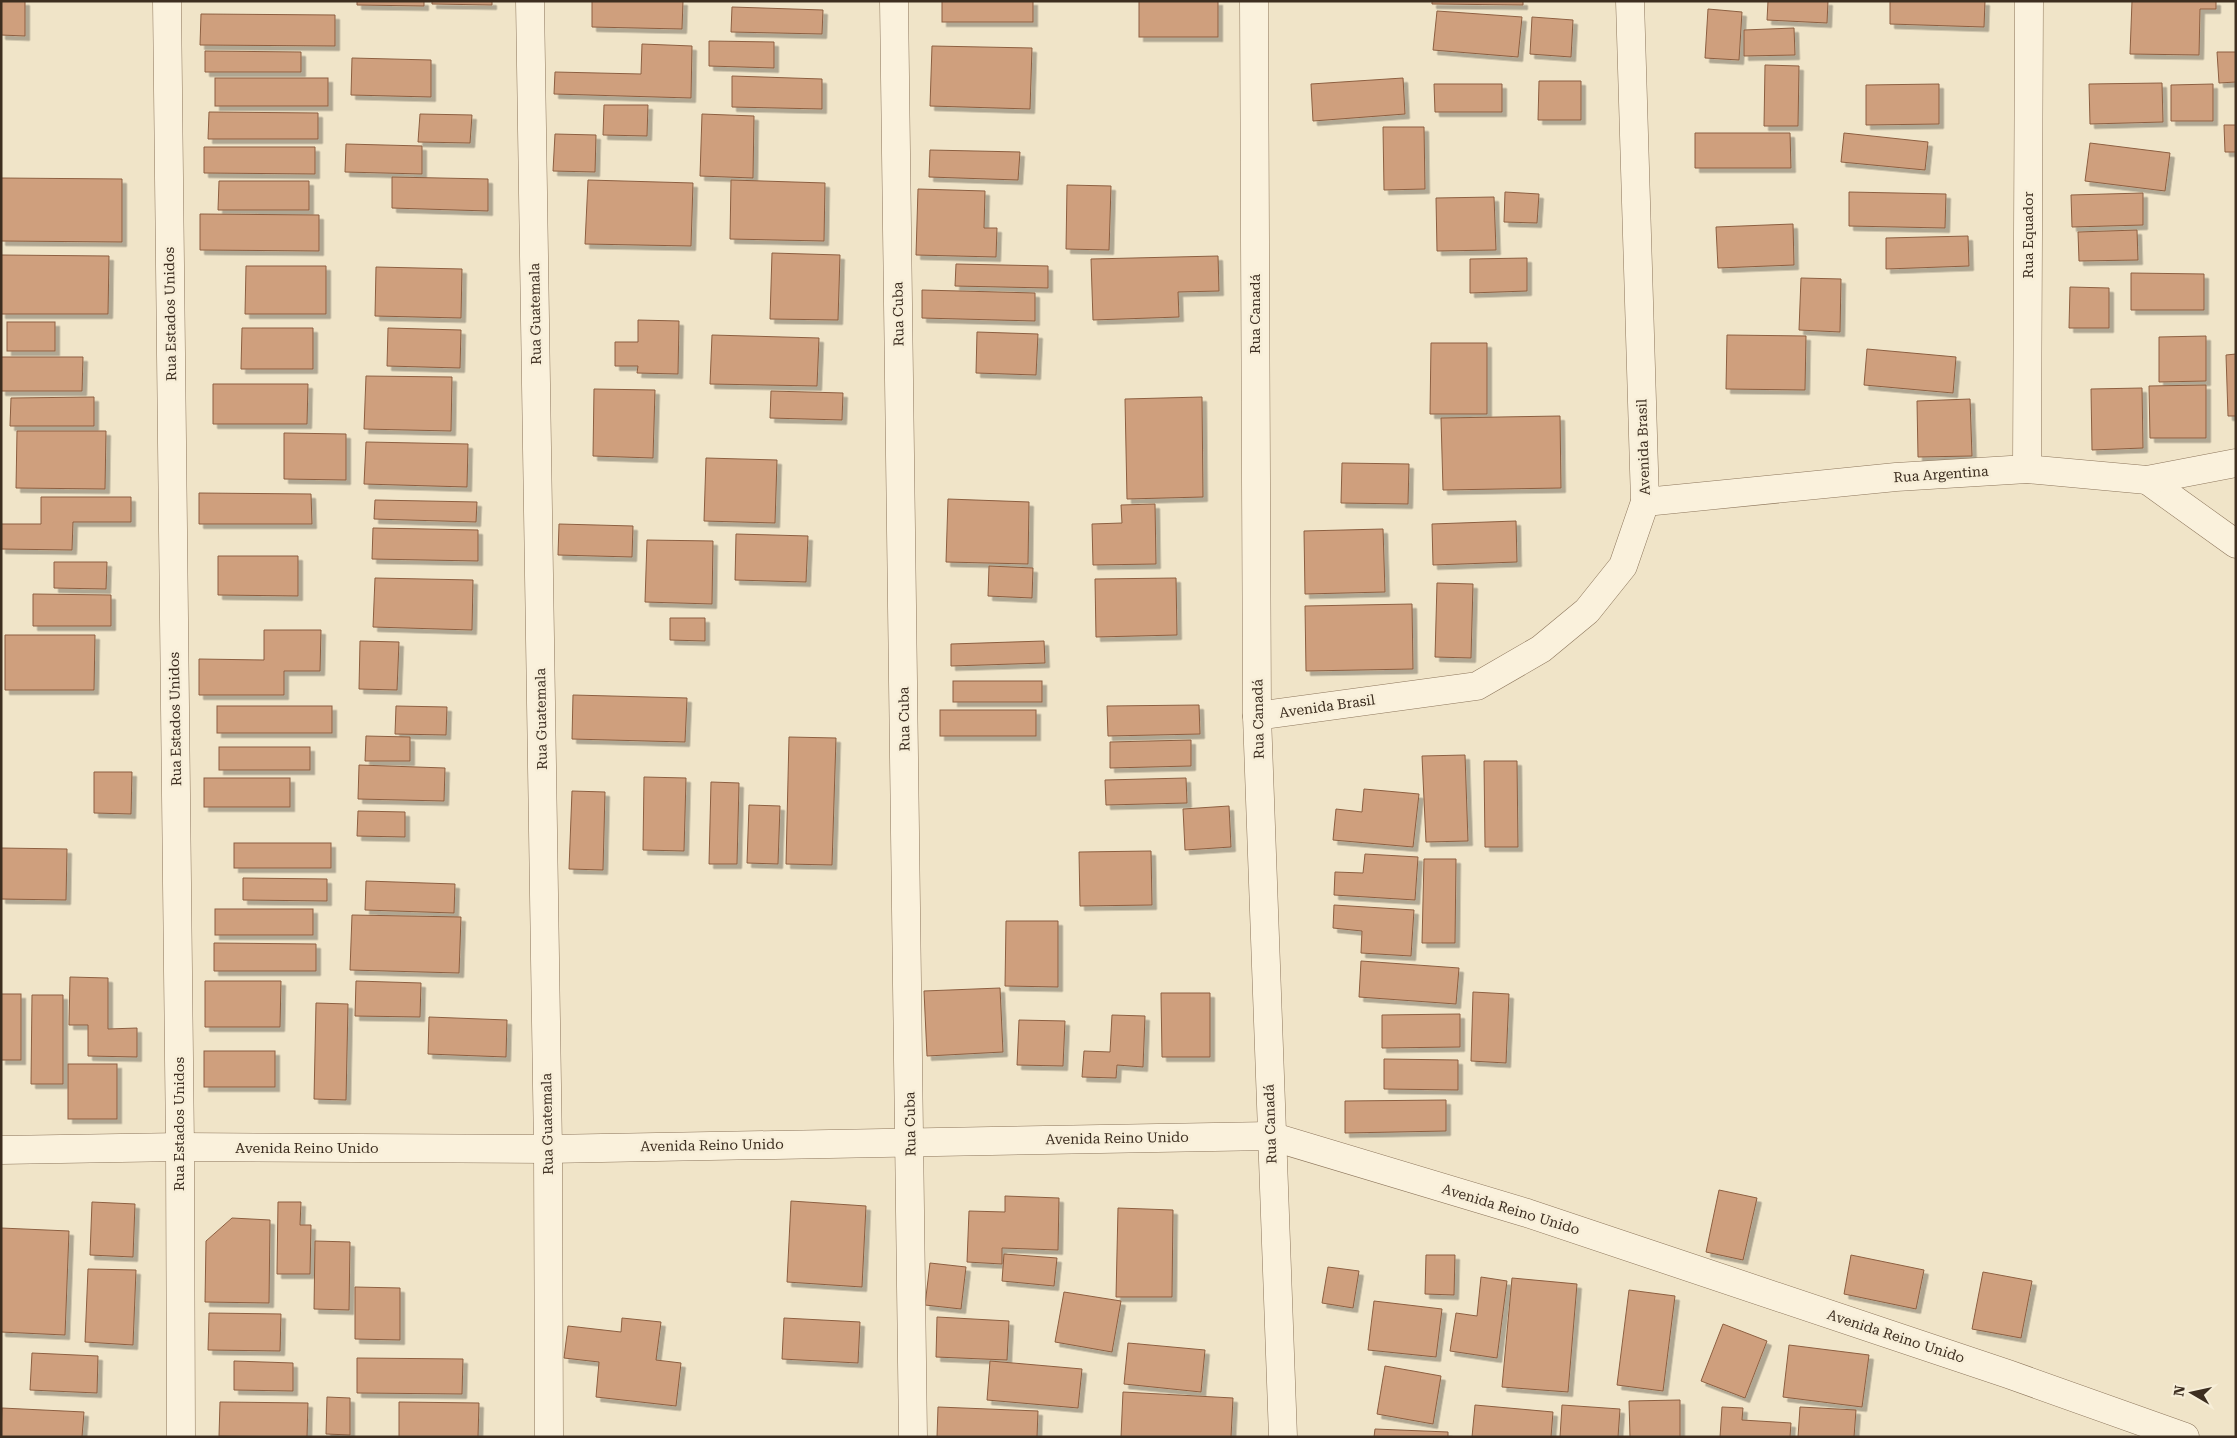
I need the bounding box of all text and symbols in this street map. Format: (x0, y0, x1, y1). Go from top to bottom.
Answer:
street label: Rua Equador (2020, 191, 2036, 278)
street label: Rua Estados Unidos (161, 246, 179, 381)
street label: Rua Guatemala (526, 263, 544, 365)
street label: Rua Canadá (1247, 274, 1263, 354)
street label: Rua Cuba (889, 281, 907, 346)
street label: Avenida Brasil (1633, 398, 1653, 495)
street label: Rua Argentina (1893, 463, 1989, 485)
street label: Rua Estados Unidos (166, 651, 184, 786)
street label: Rua Guatemala (532, 668, 550, 770)
street label: Rua Canadá (1249, 678, 1267, 759)
street label: Rua Cuba (895, 686, 913, 751)
street label: Avenida Brasil (1278, 691, 1377, 721)
street label: Rua Estados Unidos (171, 1057, 187, 1191)
street label: Rua Guatemala (538, 1073, 556, 1175)
street label: Rua Canadá (1261, 1083, 1279, 1164)
street label: Rua Cuba (901, 1091, 919, 1156)
street label: Avenida Reino Unido (1045, 1129, 1189, 1147)
street label: Avenida Reino Unido (640, 1136, 784, 1154)
street label: Avenida Reino Unido (235, 1140, 379, 1156)
street label: Avenida Reino Unido (1440, 1180, 1582, 1238)
street label: Avenida Reino Unido (1825, 1306, 1967, 1366)
north arrow (2167, 1368, 2217, 1418)
text: N (2170, 1384, 2188, 1398)

